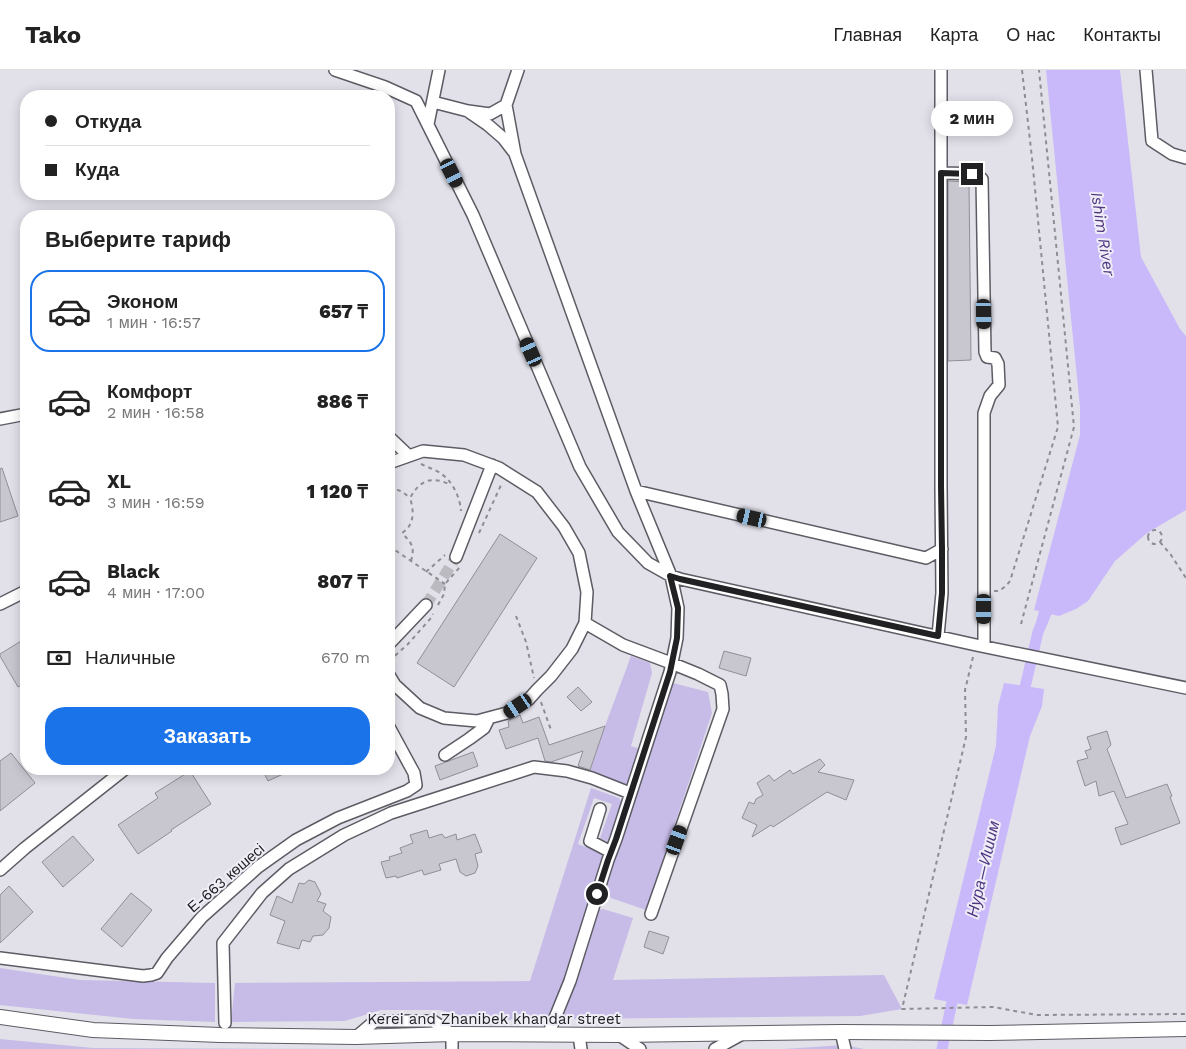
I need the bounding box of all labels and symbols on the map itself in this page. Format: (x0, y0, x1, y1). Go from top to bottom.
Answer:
callout: 2 мин (931, 102, 1013, 136)
car (438, 156, 465, 190)
route end (961, 163, 983, 185)
water label: Ishim River (1087, 191, 1119, 278)
car (976, 299, 991, 329)
car (518, 335, 543, 369)
car (735, 507, 768, 529)
car (976, 594, 991, 624)
car (501, 691, 534, 721)
water label: Нура—Ишим (963, 819, 1003, 919)
car (664, 823, 689, 857)
street label: Е-663 көшесі (184, 840, 268, 916)
route start (586, 883, 608, 905)
street label: Kerei and Zhanibek khandar street (367, 1010, 621, 1028)

